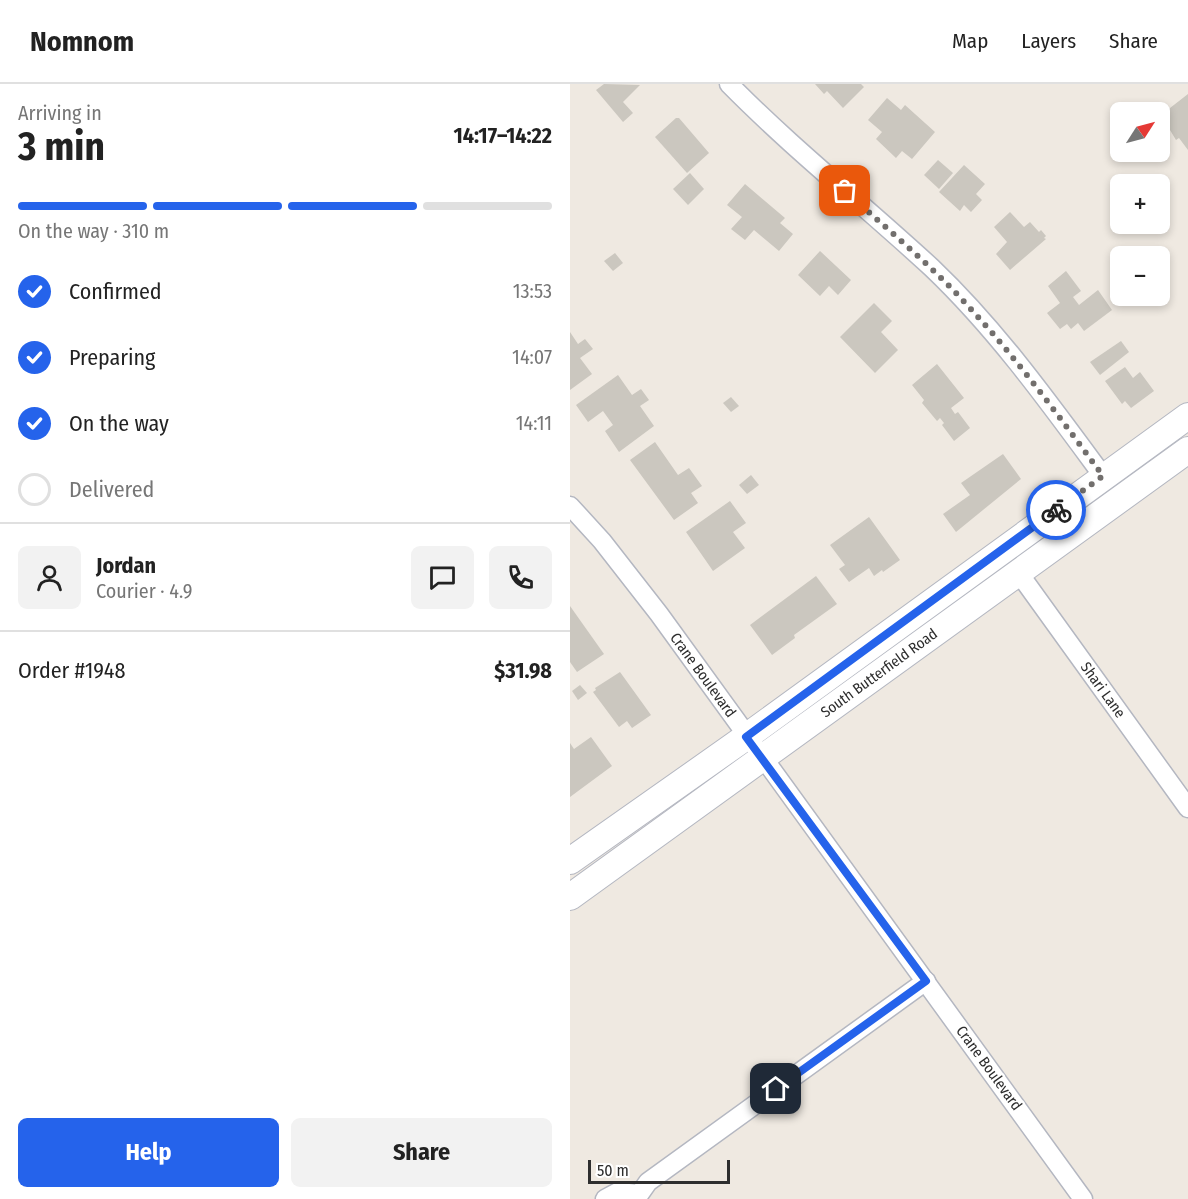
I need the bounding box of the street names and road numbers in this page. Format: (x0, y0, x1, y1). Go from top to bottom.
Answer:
street label: South Butterfield Road (817, 625, 941, 721)
street label: Crane Boulevard (666, 629, 740, 721)
street label: Shari Lane (1077, 659, 1129, 721)
street label: Crane Boulevard (952, 1022, 1026, 1114)

